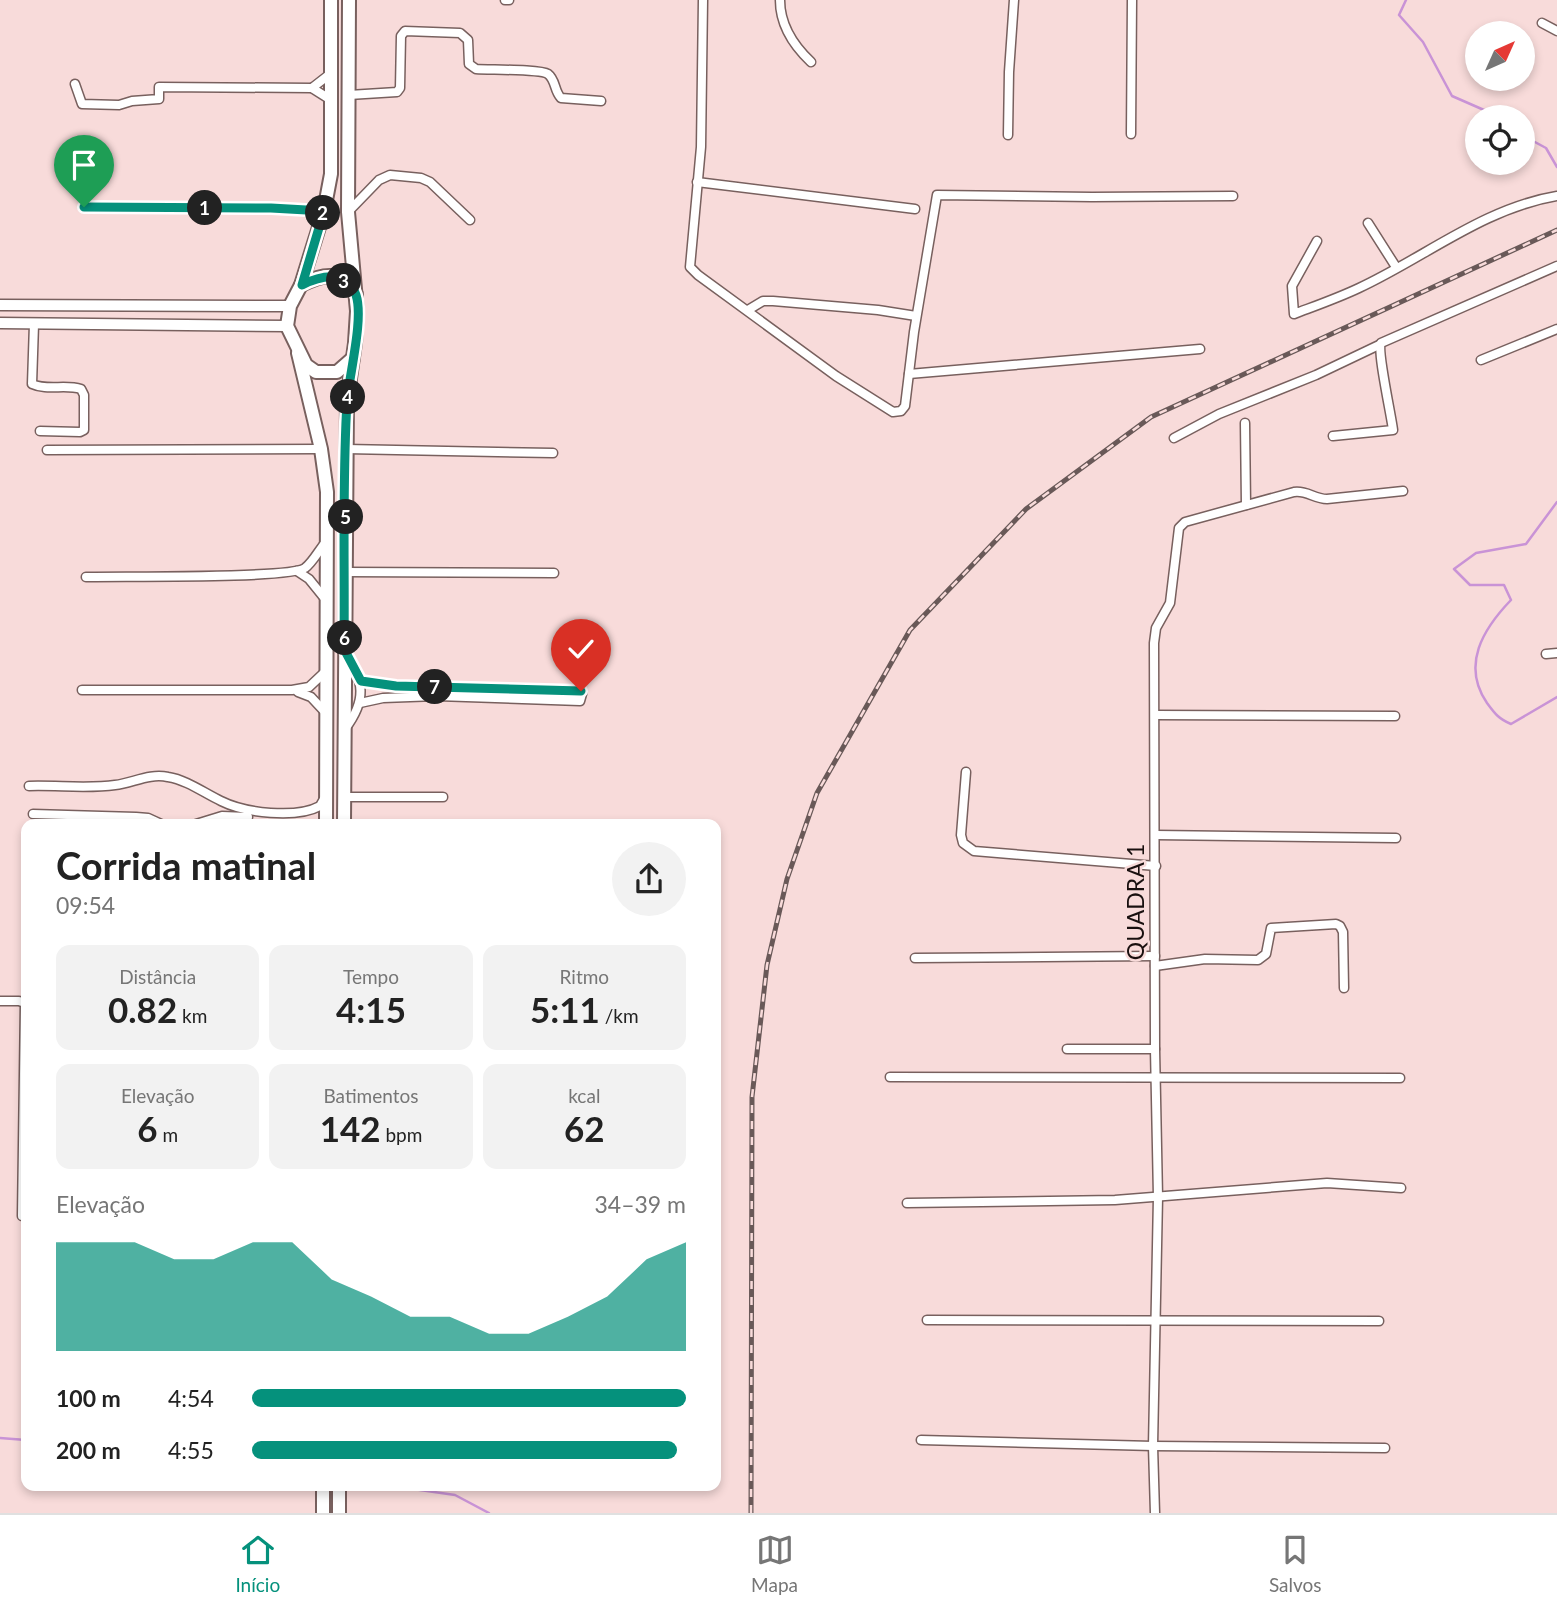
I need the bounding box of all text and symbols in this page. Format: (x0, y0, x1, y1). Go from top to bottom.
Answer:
north arrow (1465, 21, 1535, 91)
map controls (1465, 21, 1535, 175)
button: locate (1465, 105, 1535, 175)
pin (54, 135, 114, 207)
icon: arrive (65, 146, 103, 184)
pin: 1 (188, 190, 222, 226)
text: 1 (199, 196, 210, 219)
pin: 2 (306, 196, 340, 230)
text: 2 (317, 201, 328, 224)
pin: 3 (326, 264, 362, 298)
text: 3 (338, 269, 349, 292)
pin: 4 (330, 380, 366, 414)
text: 4 (342, 385, 353, 408)
pin: 5 (328, 500, 364, 534)
text: 5 (340, 505, 351, 528)
pin (551, 619, 611, 691)
pin: 6 (328, 620, 362, 656)
text: 6 (339, 626, 350, 649)
icon: check (562, 630, 600, 668)
pin: 7 (418, 670, 452, 704)
text: 7 (429, 675, 440, 698)
text: Corrida matinal (56, 842, 316, 888)
button: share (612, 842, 686, 916)
street label: QUADRA 1 (1121, 844, 1149, 960)
text: 09:54 (56, 891, 115, 919)
text: Distância (119, 965, 196, 988)
text: Tempo (343, 965, 399, 988)
text: Ritmo (560, 965, 609, 988)
text: 0.82 (108, 988, 177, 1030)
text: 4:15 (336, 988, 406, 1030)
text: 5:11 (530, 988, 600, 1030)
text: km (177, 1004, 207, 1027)
text: /km (600, 1004, 639, 1027)
text: Elevação (121, 1084, 194, 1107)
text: Batimentos (323, 1084, 419, 1107)
text: kcal (568, 1084, 600, 1107)
text: 6 (137, 1107, 158, 1149)
text: 142 (320, 1107, 381, 1149)
text: 62 (564, 1107, 605, 1149)
text: m (158, 1123, 178, 1146)
text: bpm (381, 1123, 422, 1146)
text: Elevação (56, 1190, 145, 1218)
text: 34–39 m (594, 1190, 686, 1218)
text: 100 m (56, 1384, 121, 1412)
text: 4:54 (168, 1384, 214, 1412)
text: 200 m (56, 1436, 121, 1464)
text: 4:55 (168, 1436, 214, 1464)
tab: Início (235, 1531, 280, 1596)
tab: Mapa (751, 1531, 798, 1596)
tab: Salvos (1269, 1531, 1322, 1596)

